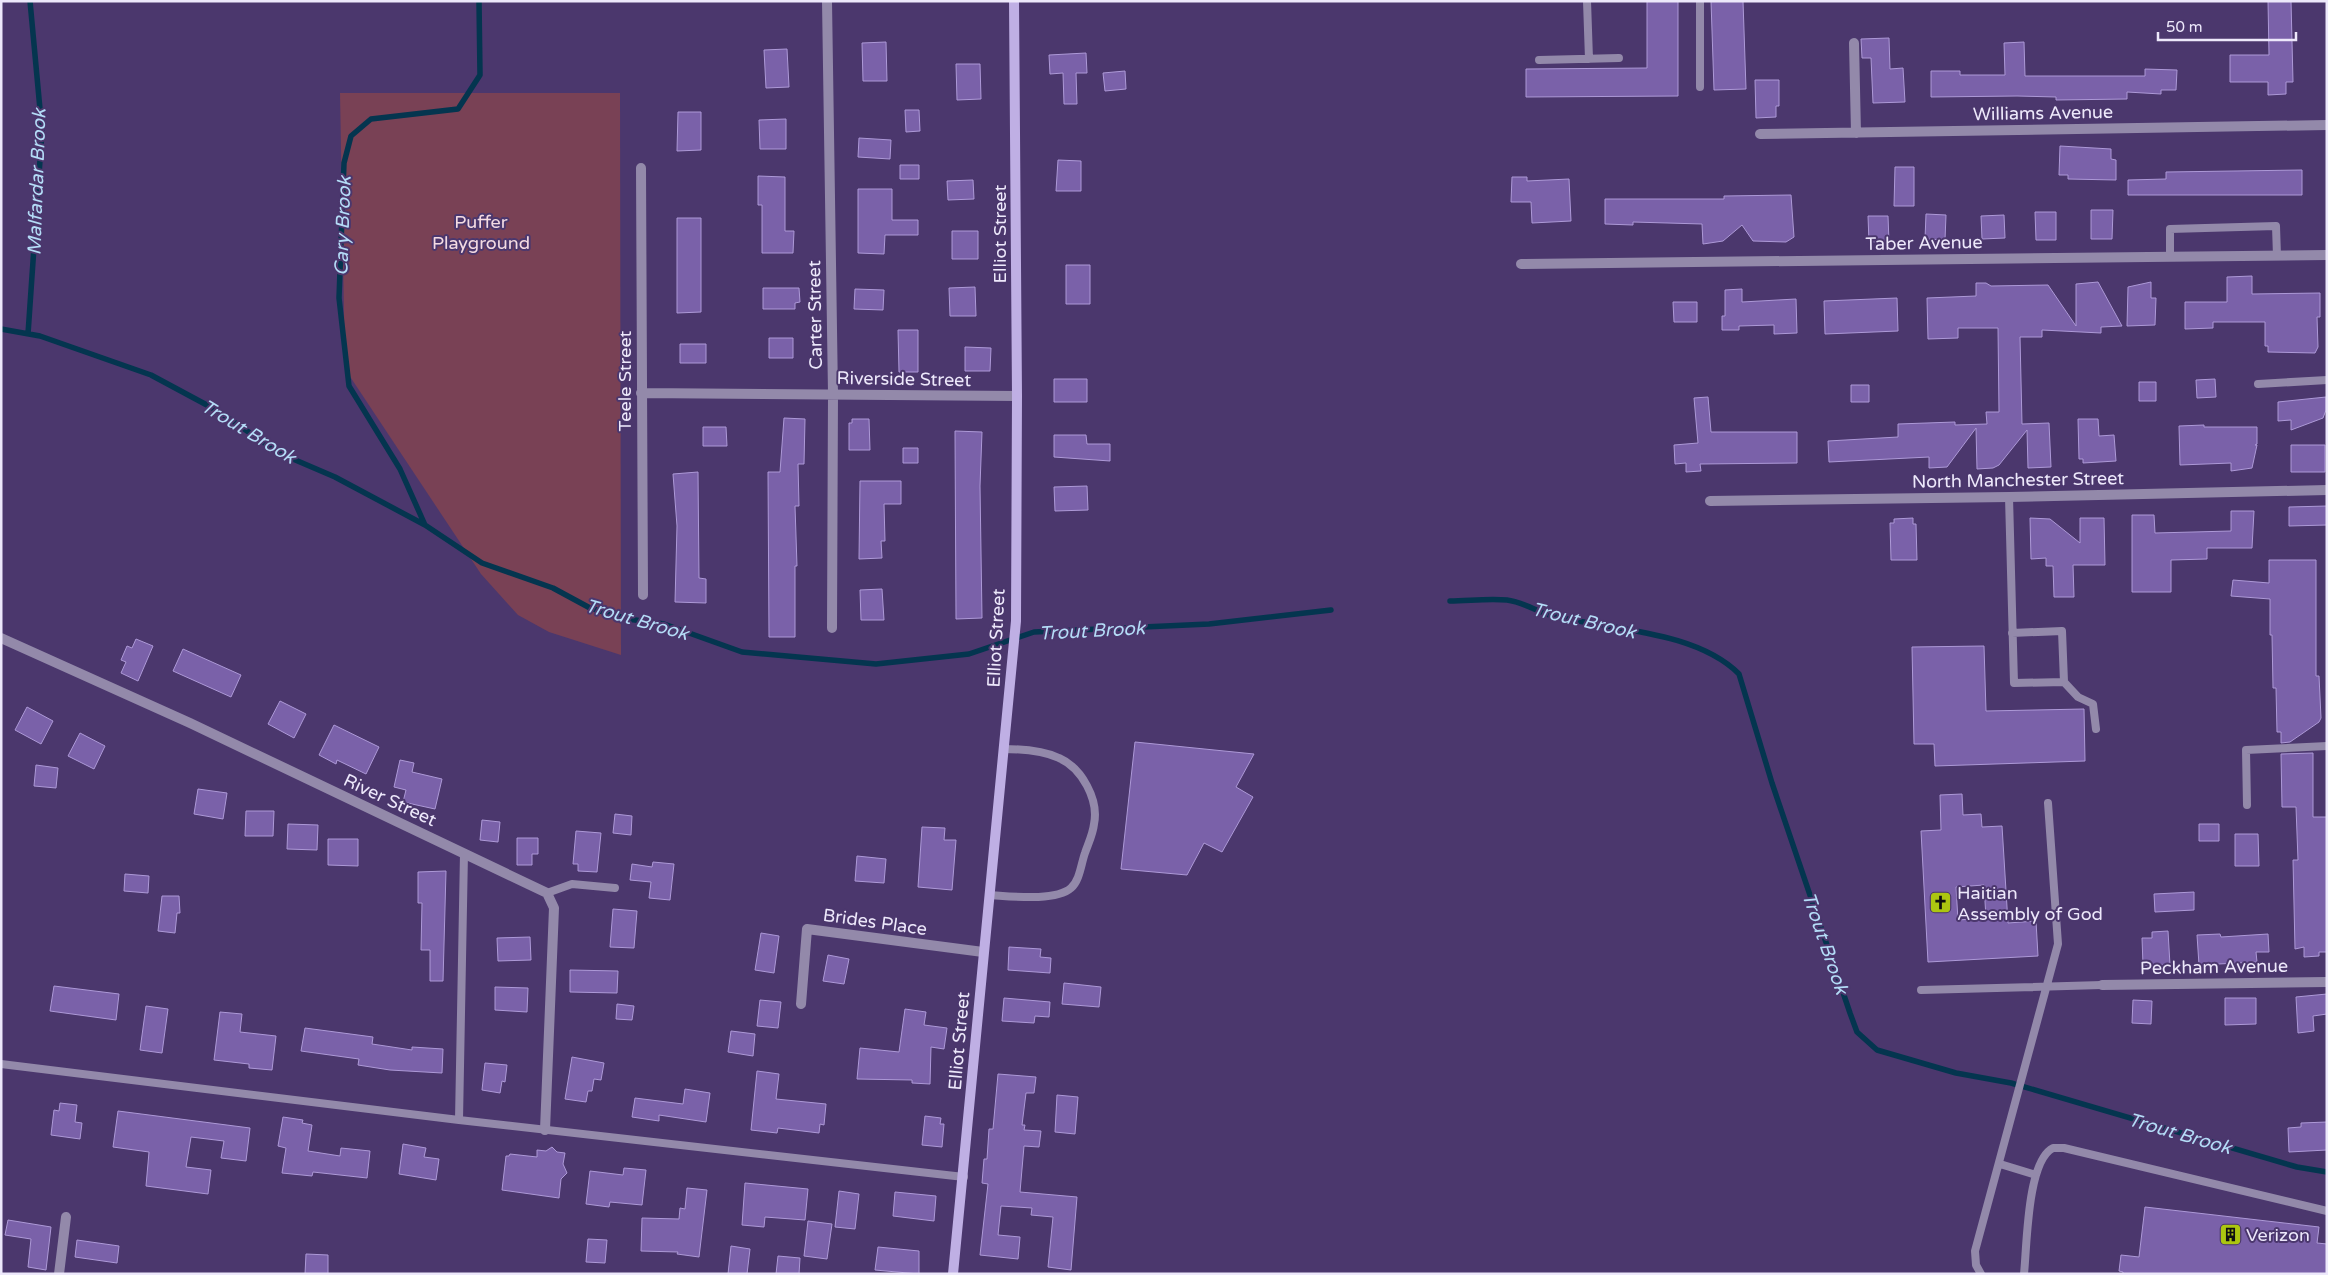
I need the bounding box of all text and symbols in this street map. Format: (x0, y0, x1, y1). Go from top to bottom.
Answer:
scale bar (2158, 10, 2296, 42)
text: 50 m (2166, 18, 2203, 36)
street label: Williams Avenue (1973, 101, 2113, 125)
water label: Malfardar Brook (23, 107, 51, 256)
water label: Cary Brook (330, 174, 356, 276)
street label: Elliot Street (989, 184, 1011, 283)
park label: Puffer Playground (432, 211, 530, 254)
street label: Taber Avenue (1865, 231, 1983, 255)
street label: Carter Street (803, 260, 827, 370)
street label: Teele Street (614, 330, 636, 431)
street label: Riverside Street (837, 367, 972, 391)
water label: Trout Brook (197, 395, 301, 469)
street label: North Manchester Street (1912, 467, 2124, 493)
street label: Elliot Street (982, 588, 1010, 688)
water label: Trout Brook (583, 595, 692, 646)
water label: Trout Brook (1530, 598, 1640, 644)
water label: Trout Brook (1038, 617, 1147, 645)
street label: River Street (340, 769, 440, 831)
place label: Haitian Assembly of God (1957, 882, 2103, 925)
water label: Trout Brook (1797, 890, 1853, 999)
church icon: Haitian Assembly of God (1929, 891, 1953, 915)
street label: Brides Place (822, 904, 928, 940)
street label: Peckham Avenue (2140, 955, 2288, 979)
street label: Elliot Street (944, 991, 974, 1091)
water label: Trout Brook (2126, 1109, 2235, 1160)
building icon: Verizon (2218, 1223, 2242, 1247)
place label: Verizon (2246, 1224, 2310, 1246)

